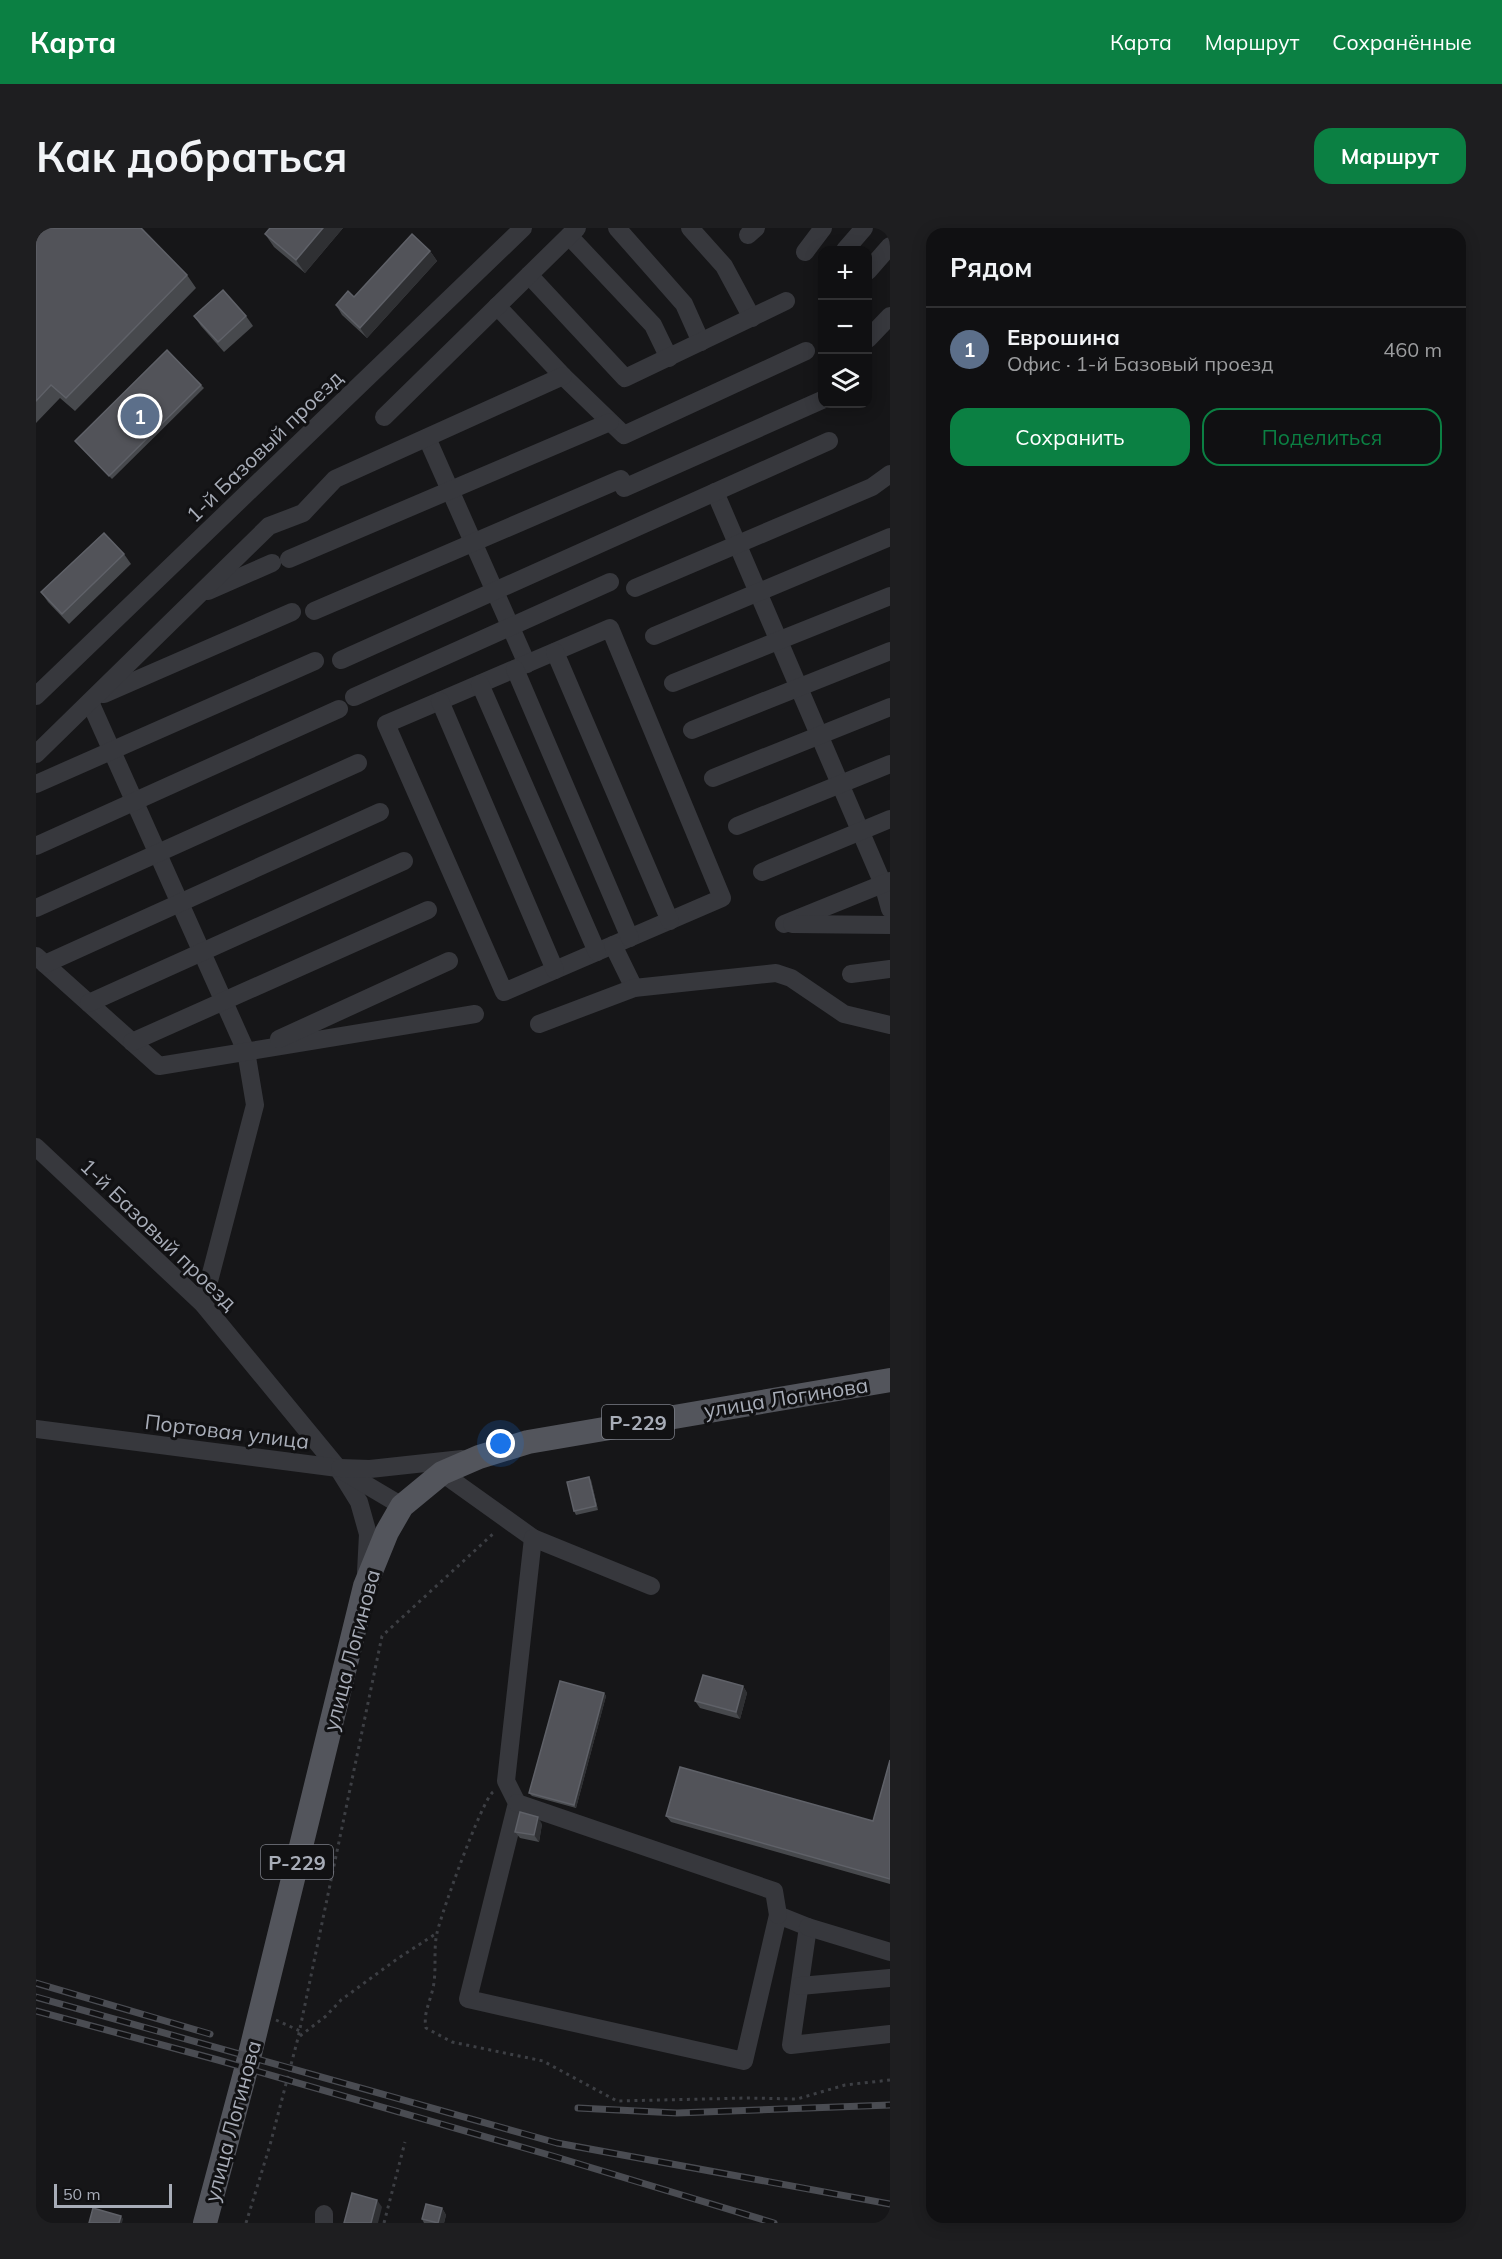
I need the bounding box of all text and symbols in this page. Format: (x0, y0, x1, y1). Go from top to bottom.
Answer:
text: Карта (30, 25, 116, 60)
text: Карта (1110, 29, 1172, 55)
text: Маршрут (1205, 29, 1299, 55)
text: Сохранённые (1332, 29, 1472, 55)
button: Маршрут (1314, 128, 1466, 184)
text: Как добраться (36, 130, 348, 183)
map controls (818, 246, 872, 408)
button: + (818, 246, 872, 300)
text: Рядом (950, 251, 1033, 284)
button: − (818, 300, 872, 354)
text: Еврошина (1007, 323, 1120, 351)
text: 1 (964, 337, 976, 362)
text: 460 m (1383, 337, 1442, 362)
text: Офис · 1-й Базовый проезд (1007, 351, 1274, 376)
button: layers (818, 354, 872, 408)
street label: 1-й Базовый проезд (180, 364, 348, 527)
pin: 1 (120, 394, 160, 438)
button: Сохранить (950, 408, 1190, 466)
button: Поделиться (1202, 408, 1442, 466)
street label: 1-й Базовый проезд (75, 1153, 243, 1316)
street label: улица Логинова (702, 1371, 870, 1423)
road number: Р-229 (602, 1405, 674, 1439)
street label: Портовая улица (143, 1408, 311, 1454)
your location (486, 1429, 515, 1458)
street label: улица Логинова (317, 1566, 385, 1734)
road number: Р-229 (261, 1845, 333, 1879)
street label: улица Логинова (198, 2037, 266, 2205)
scale bar (54, 2181, 172, 2208)
text: 50 m (63, 2184, 100, 2204)

